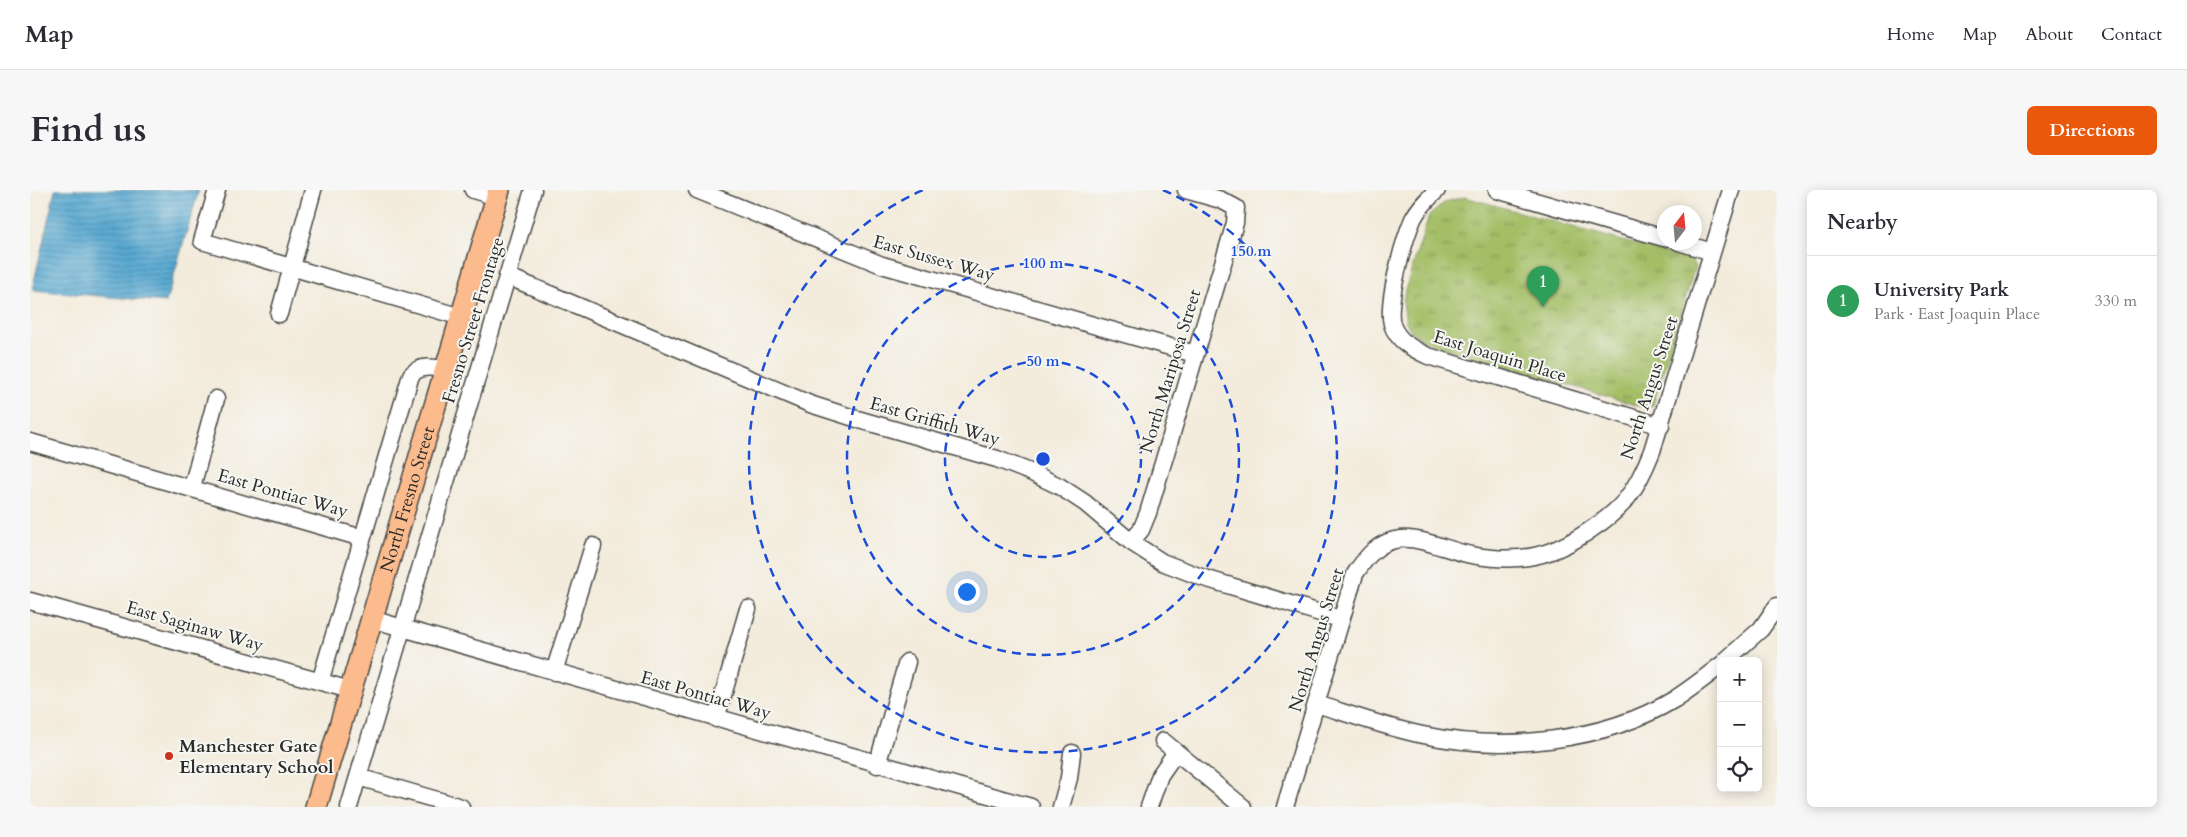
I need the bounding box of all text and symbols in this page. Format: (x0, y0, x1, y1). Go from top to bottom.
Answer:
text: Map (25, 18, 74, 51)
text: Home (1887, 22, 1935, 47)
text: Map (1963, 22, 1997, 47)
text: About (2025, 22, 2073, 47)
text: Contact (2101, 22, 2162, 47)
text: Find us (30, 106, 146, 154)
button: Directions (2027, 106, 2157, 155)
north arrow (1657, 205, 1702, 250)
text: Nearby (1827, 208, 1898, 237)
street label: East Sussex Way (870, 229, 998, 288)
street label: Fresno Street Frontage (436, 234, 511, 406)
text: 150 m (1231, 241, 1272, 261)
text: 100 m (1023, 253, 1064, 273)
pin: 1 (1527, 266, 1559, 307)
text: University Park (1874, 277, 2009, 303)
street label: North Mariposa Street (1134, 286, 1207, 456)
text: 1 (1839, 290, 1847, 312)
text: 330 m (2095, 290, 2137, 312)
text: Park · East Joaquin Place (1874, 303, 2040, 325)
street label: North Angus Street (1615, 313, 1685, 463)
street label: East Joaquin Place (1430, 324, 1570, 389)
text: 50 m (1026, 351, 1060, 371)
street label: East Griffith Way (867, 391, 1003, 452)
street label: North Fresno Street (374, 423, 441, 575)
centre of rings (1034, 450, 1052, 468)
street label: East Pontiac Way (215, 463, 352, 524)
street label: North Angus Street (1283, 565, 1350, 715)
your location (954, 579, 980, 605)
street label: East Saginaw Way (123, 595, 267, 658)
map controls (1717, 657, 1762, 792)
button: + (1717, 657, 1762, 702)
street label: East Pontiac Way (638, 665, 775, 726)
button: − (1717, 702, 1762, 747)
place label: Manchester Gate Elementary School (179, 734, 333, 780)
button: locate (1717, 747, 1762, 792)
marker: Manchester Gate Elementary School (163, 750, 175, 762)

